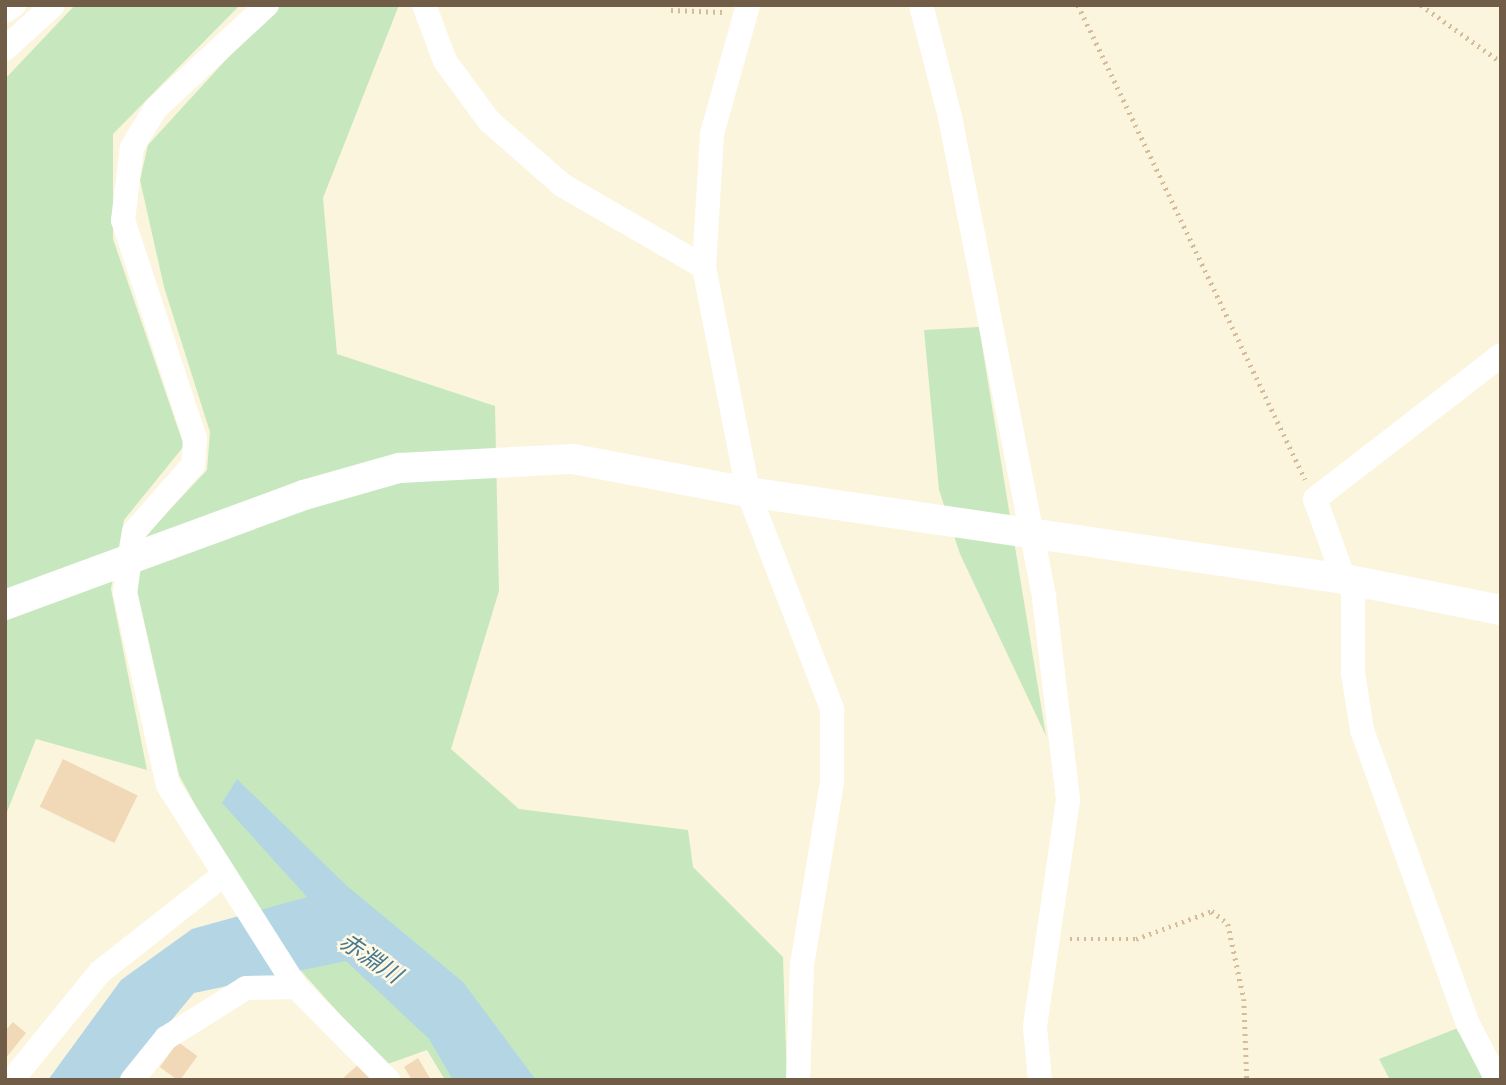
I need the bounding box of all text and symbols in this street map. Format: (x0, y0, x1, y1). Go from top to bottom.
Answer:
water label: 赤淵川 (334, 928, 406, 990)

